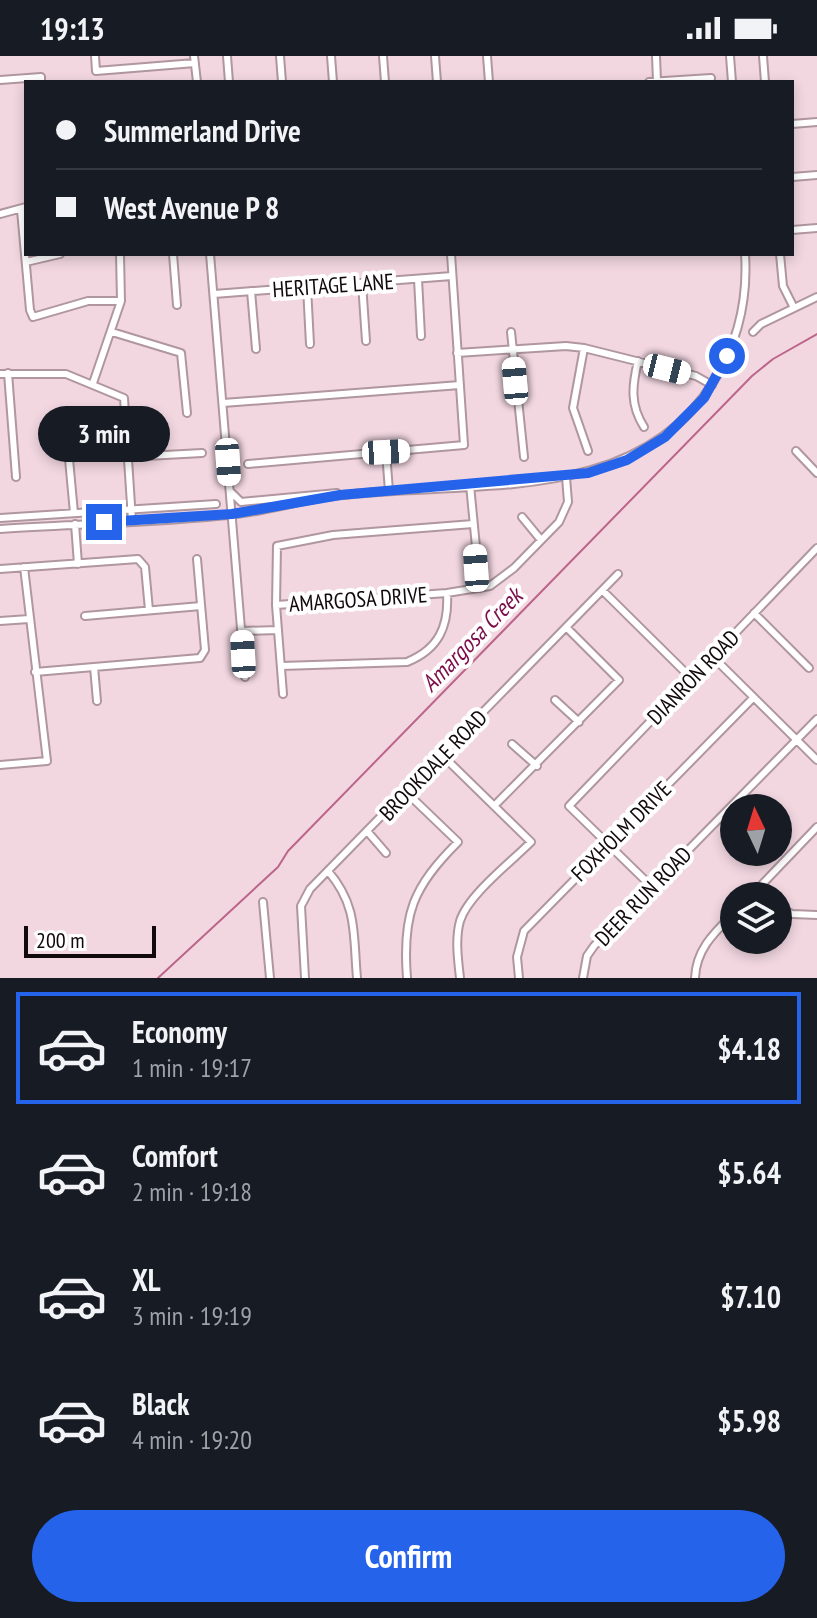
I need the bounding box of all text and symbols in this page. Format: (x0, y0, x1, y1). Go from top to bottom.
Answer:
text: 19:13 (40, 9, 105, 48)
text: Summerland Drive (104, 111, 301, 150)
text: West Avenue P 8 (104, 188, 279, 227)
street label: HERITAGE LANE (271, 267, 395, 303)
route start (709, 338, 745, 374)
car (641, 352, 693, 386)
car (501, 356, 529, 406)
callout: 3 min (38, 406, 170, 462)
text: 3 min (78, 417, 130, 450)
car (214, 437, 242, 487)
car (361, 439, 411, 465)
route end (86, 504, 122, 540)
car (462, 543, 490, 593)
water label: Amargosa Creek (414, 579, 531, 698)
street label: AMARGOSA DRIVE (288, 580, 428, 618)
street label: DIANRON ROAD (641, 624, 745, 730)
car (230, 629, 256, 679)
street label: BROOKDALE ROAD (373, 704, 493, 826)
street label: FOXHOLM DRIVE (565, 775, 677, 887)
north arrow (720, 794, 792, 866)
map controls (720, 794, 792, 954)
street label: DEER RUN ROAD (589, 840, 697, 952)
button: layers (720, 882, 792, 954)
scale bar (24, 922, 156, 958)
text: 200 m (36, 926, 85, 954)
icon: car (36, 1012, 108, 1084)
text: Economy (132, 1012, 227, 1051)
text: $4.18 (717, 1029, 781, 1068)
text: 1 min · 19:17 (132, 1051, 252, 1084)
icon: car (36, 1136, 108, 1208)
text: Comfort (132, 1136, 218, 1175)
text: $5.64 (717, 1153, 781, 1192)
text: 2 min · 19:18 (132, 1175, 252, 1208)
icon: car (36, 1260, 108, 1332)
text: XL (132, 1260, 161, 1299)
text: $7.10 (720, 1277, 781, 1316)
text: 3 min · 19:19 (132, 1299, 252, 1332)
icon: car (36, 1384, 108, 1456)
text: Black (132, 1384, 189, 1423)
text: $5.98 (717, 1401, 781, 1440)
text: 4 min · 19:20 (132, 1423, 252, 1456)
button: Confirm (32, 1510, 785, 1602)

